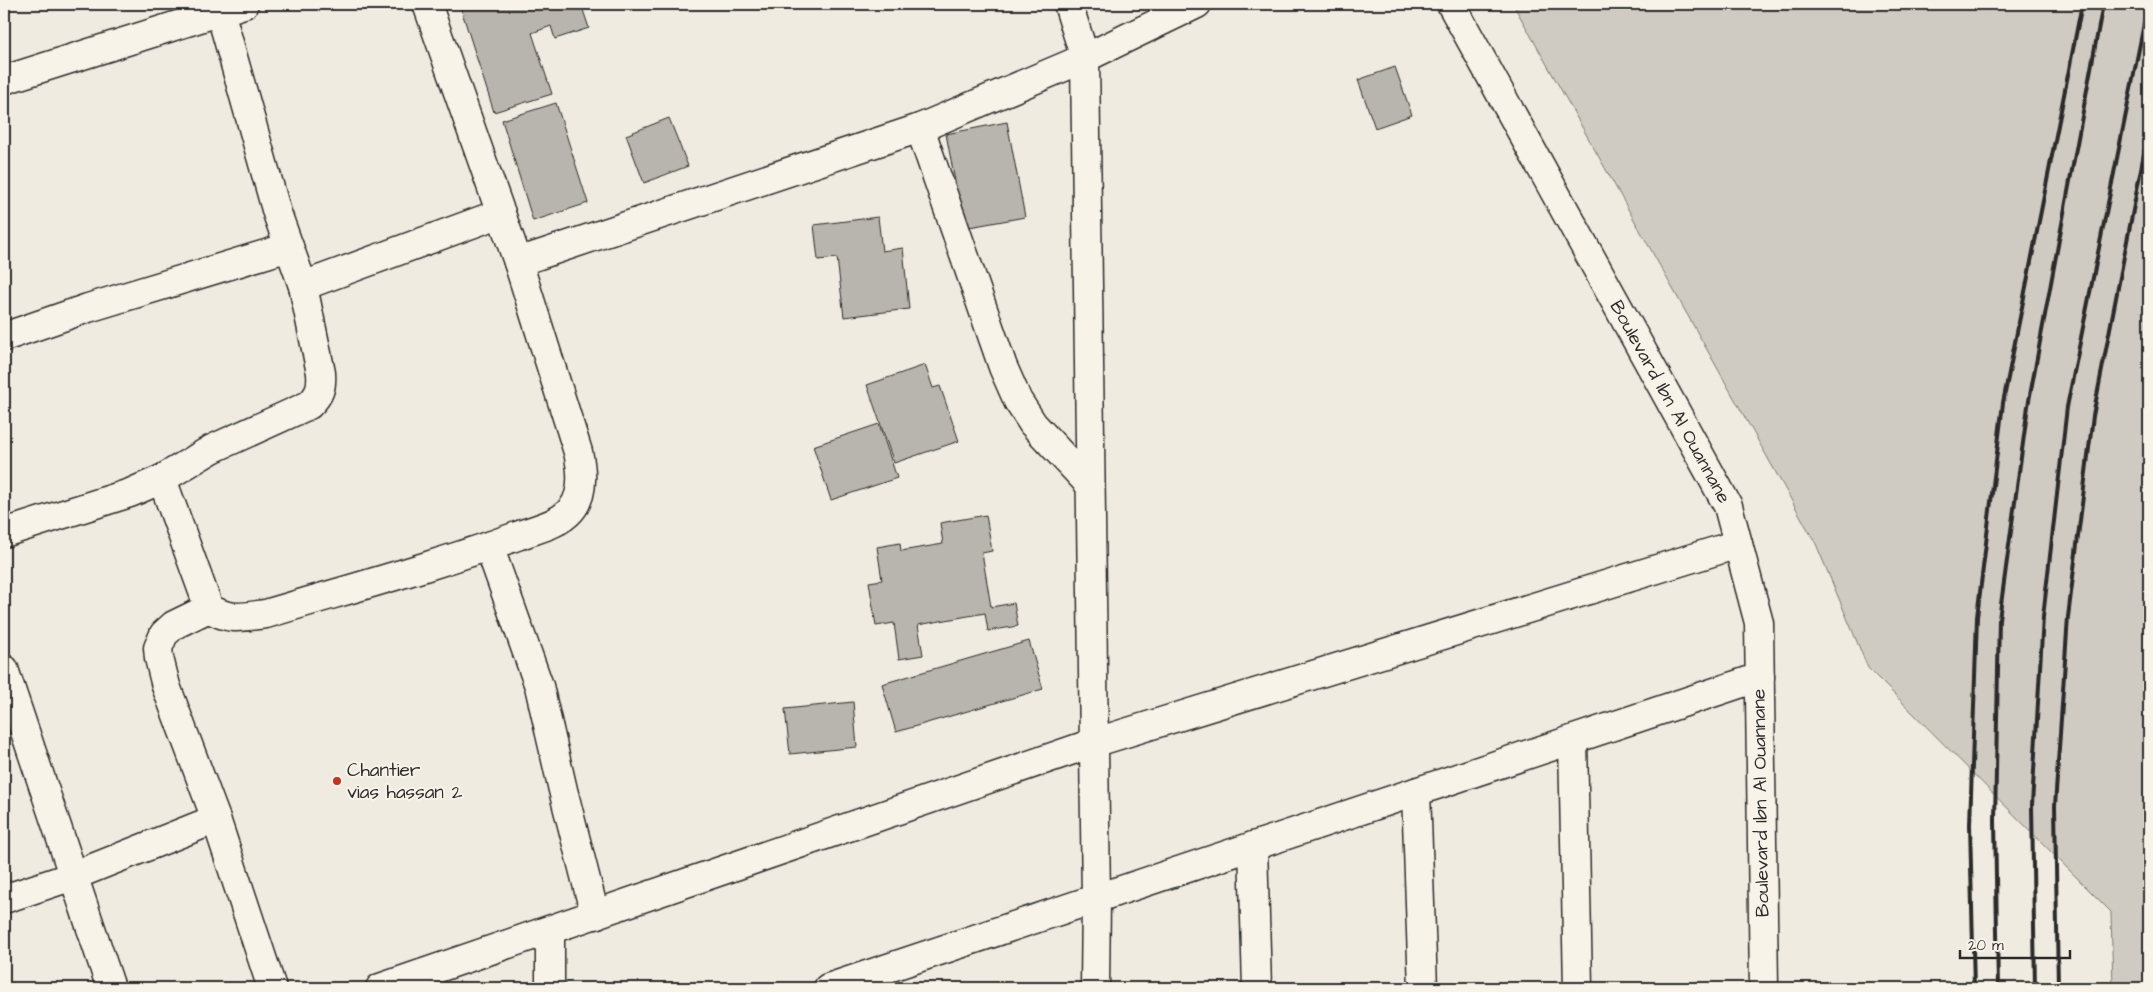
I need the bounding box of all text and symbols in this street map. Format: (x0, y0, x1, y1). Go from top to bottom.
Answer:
street label: Boulevard Ibn Al Ouannane (1603, 296, 1737, 508)
street label: Boulevard Ibn Al Ouannane (1746, 689, 1776, 917)
place label: Chantier vias hassan 2 (347, 757, 462, 806)
marker: Chantier vias hassan 2 (331, 775, 343, 787)
scale bar (1960, 927, 2070, 959)
text: 20 m (1968, 935, 2004, 956)

